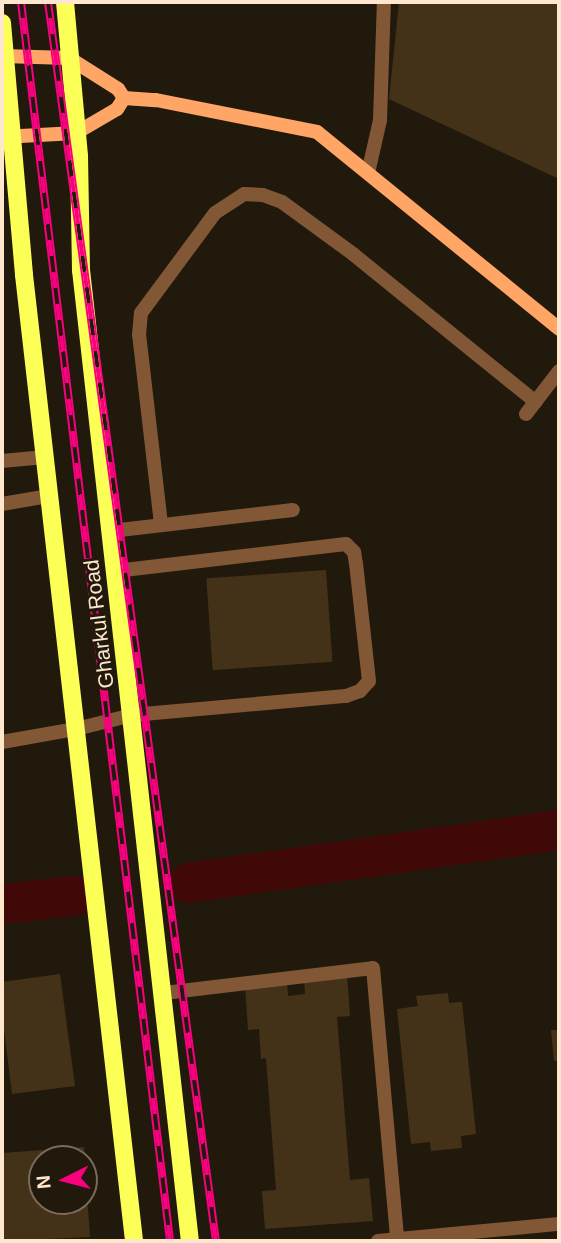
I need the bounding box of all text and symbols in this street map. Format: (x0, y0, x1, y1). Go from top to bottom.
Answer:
street label: Gharkul Road (79, 558, 119, 690)
north arrow (28, 1145, 98, 1215)
text: N (32, 1174, 55, 1190)

